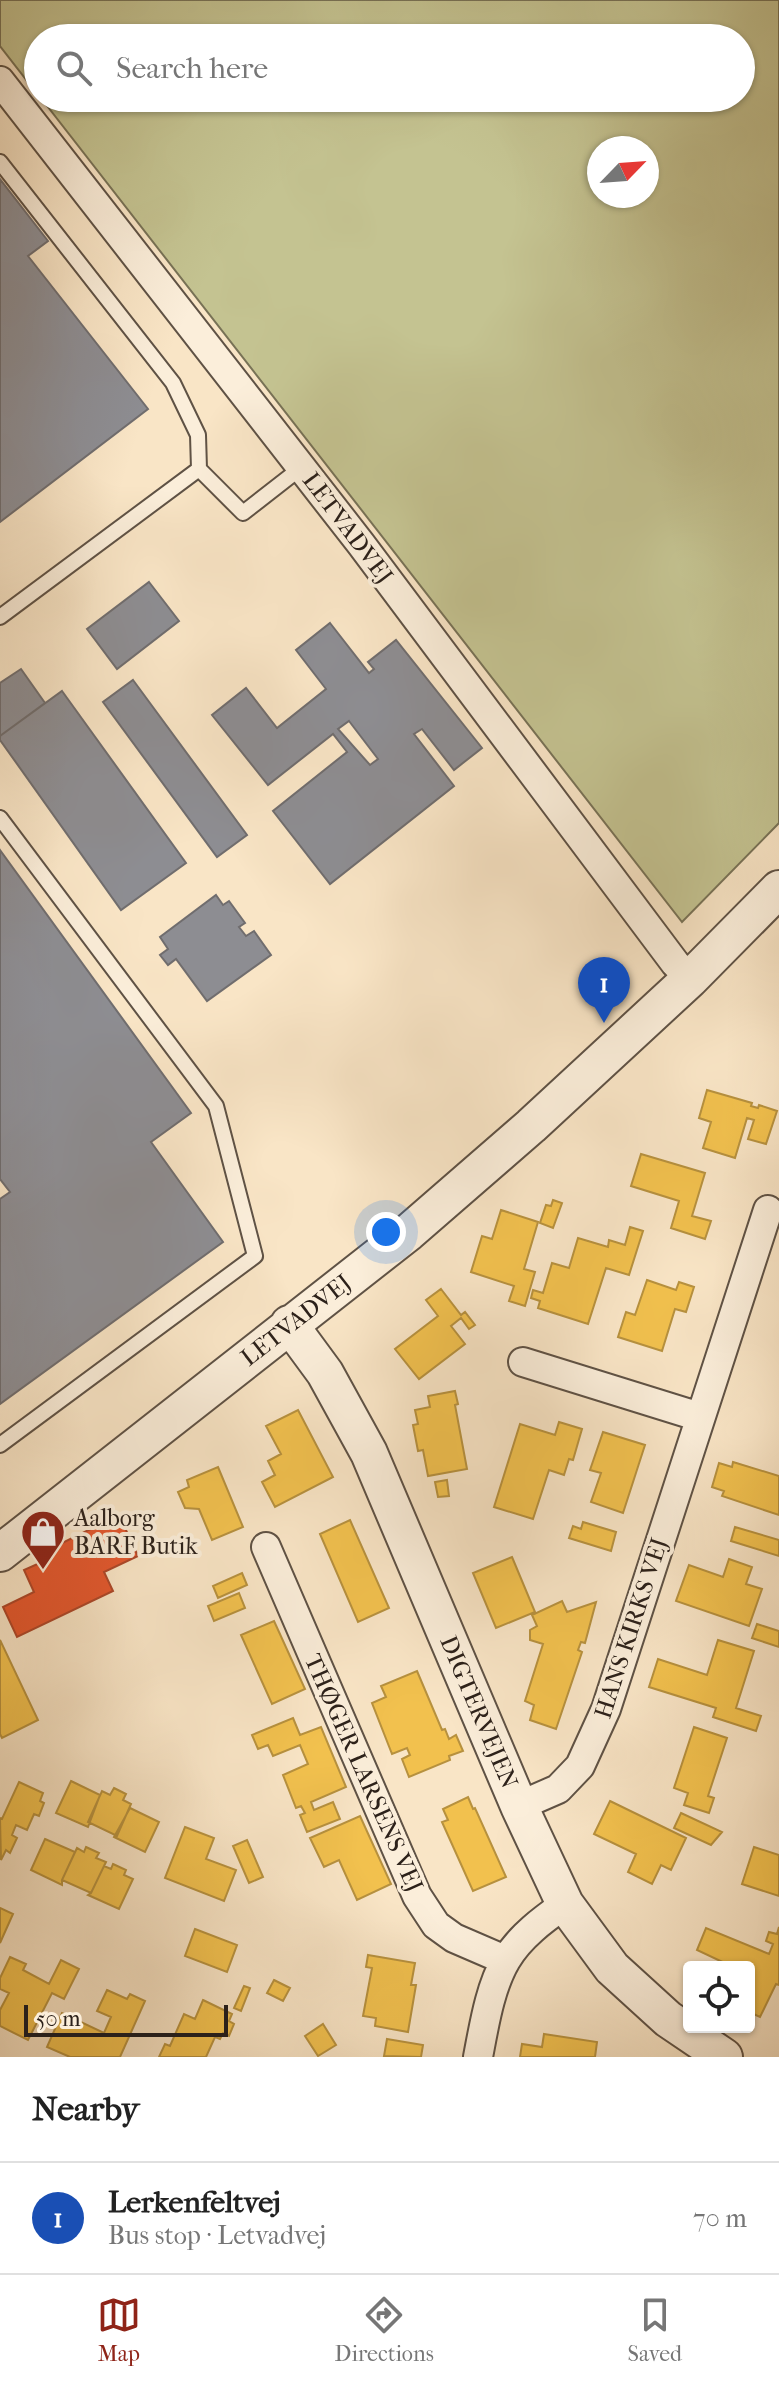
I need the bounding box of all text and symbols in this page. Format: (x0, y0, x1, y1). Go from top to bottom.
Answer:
search box (24, 24, 755, 112)
icon: search (52, 46, 96, 90)
text: Search here (116, 51, 268, 86)
north arrow (587, 136, 659, 208)
street label: LETVADVEJ (297, 467, 399, 589)
pin: 1 (578, 957, 630, 1023)
your location (366, 1212, 406, 1252)
street label: LETVADVEJ (235, 1268, 357, 1372)
place label: Aalborg BARF Butik (73, 1504, 198, 1560)
shop icon: Aalborg BARF Butik (19, 1508, 67, 1571)
street label: HANS KIRKS VEJ (589, 1534, 673, 1722)
street label: DIGTERVEJEN (434, 1631, 524, 1793)
street label: THØGER LARSENS VEJ (299, 1650, 429, 1896)
map controls (683, 1961, 755, 2033)
button: locate (683, 1961, 755, 2033)
scale bar (24, 2001, 228, 2037)
text: 50 m (36, 2006, 81, 2032)
text: Nearby (32, 2089, 139, 2129)
text: Lerkenfeltvej (108, 2185, 281, 2220)
text: 1 (53, 2203, 63, 2234)
text: 70 m (693, 2203, 747, 2234)
text: Bus stop · Letvadvej (108, 2220, 326, 2251)
tab: Map (97, 2293, 141, 2367)
tab: Directions (335, 2293, 434, 2367)
tab: Saved (628, 2293, 682, 2367)

